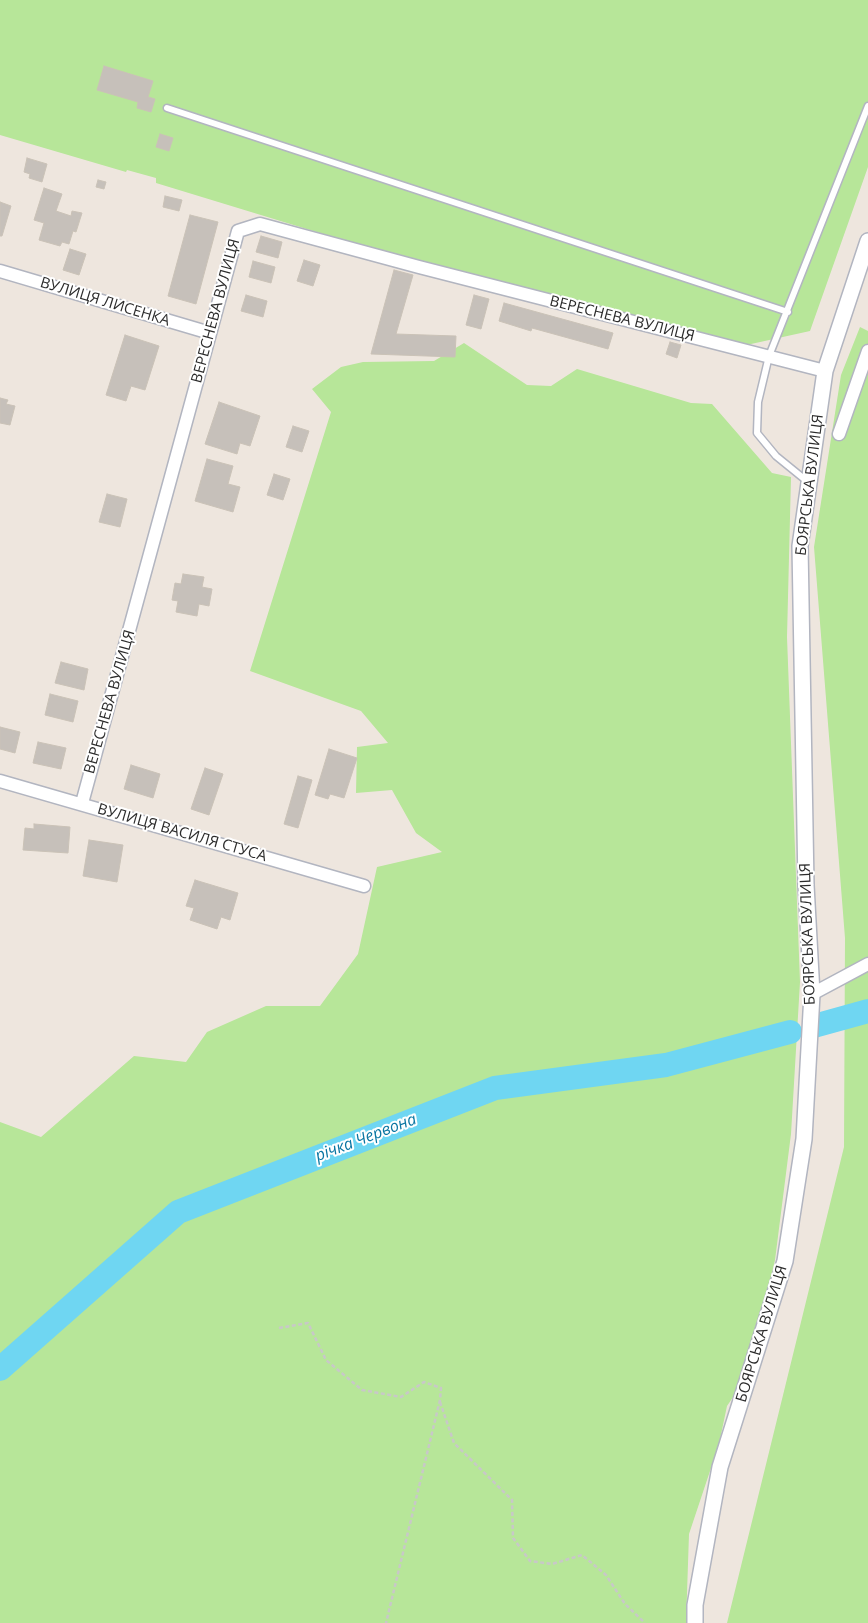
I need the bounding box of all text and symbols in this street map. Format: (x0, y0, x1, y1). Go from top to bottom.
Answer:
street label: ВЕРЕСНЕВА ВУЛИЦЯ (188, 237, 244, 385)
street label: ВУЛИЦЯ ЛИСЕНКА (38, 274, 172, 330)
street label: ВЕРЕСНЕВА ВУЛИЦЯ (548, 292, 696, 346)
street label: БОЯРСЬКА ВУЛИЦЯ (792, 413, 828, 557)
street label: ВЕРЕСНЕВА ВУЛИЦЯ (81, 628, 139, 776)
street label: ВУЛИЦЯ ВАСИЛЯ СТУСА (95, 800, 269, 866)
street label: БОЯРСЬКА ВУЛИЦЯ (797, 863, 819, 1005)
water label: річка Червона (313, 1110, 419, 1166)
street label: БОЯРСЬКА ВУЛИЦЯ (733, 1263, 791, 1405)

